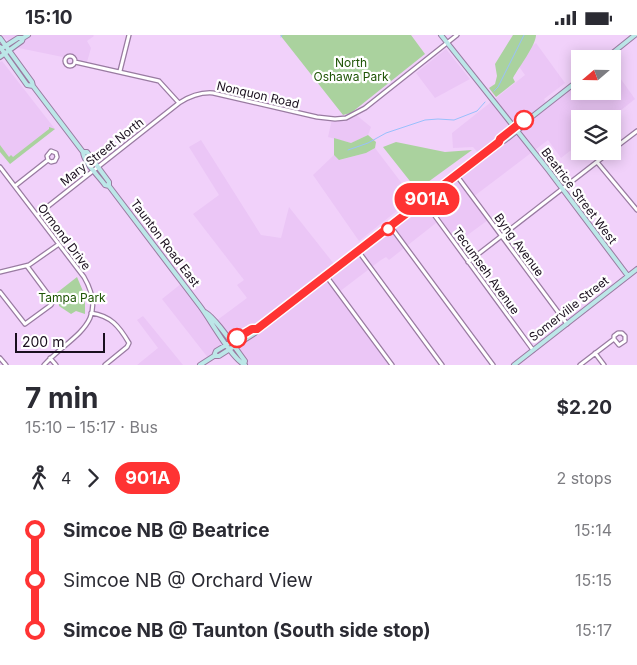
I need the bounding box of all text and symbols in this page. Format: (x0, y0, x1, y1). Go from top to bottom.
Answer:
text: 15:10 (25, 6, 73, 29)
north arrow (571, 50, 621, 100)
map controls (571, 50, 621, 160)
park label: North Oshawa Park (314, 55, 389, 84)
street label: Nonquon Road (215, 78, 301, 111)
unlabelled marker (514, 110, 534, 130)
button: layers (571, 110, 621, 160)
street label: Mary Street North (57, 114, 146, 189)
street label: Beatrice Street West (538, 145, 620, 247)
line badge: 901A (392, 183, 462, 215)
text: 901A (404, 188, 450, 209)
street label: Taunton Road East (128, 196, 203, 290)
street label: Ormond Drive (35, 201, 94, 273)
street label: Byng Avenue (491, 210, 547, 279)
unlabelled marker (381, 222, 395, 236)
street label: Tecumseh Avenue (450, 224, 523, 317)
street label: Somerville Street (526, 273, 612, 344)
park label: Tampa Park (38, 290, 106, 305)
unlabelled marker (227, 328, 247, 348)
scale bar (15, 330, 105, 353)
text: 200 m (22, 333, 64, 350)
text: 7 min (25, 381, 99, 415)
text: $2.20 (556, 396, 612, 419)
text: 15:10 – 15:17 · Bus (25, 417, 158, 437)
icon: walk (25, 464, 53, 492)
icon: forward (79, 464, 107, 492)
text: 901A (125, 467, 170, 488)
text: 4 (61, 468, 71, 488)
text: 2 stops (556, 468, 612, 488)
text: Simcoe NB @ Beatrice (63, 519, 270, 542)
text: 15:14 (574, 520, 612, 540)
text: Simcoe NB @ Orchard View (63, 569, 313, 592)
text: 15:15 (575, 570, 612, 590)
text: Simcoe NB @ Taunton (South side stop) (63, 619, 431, 642)
text: 15:17 (576, 620, 612, 640)

